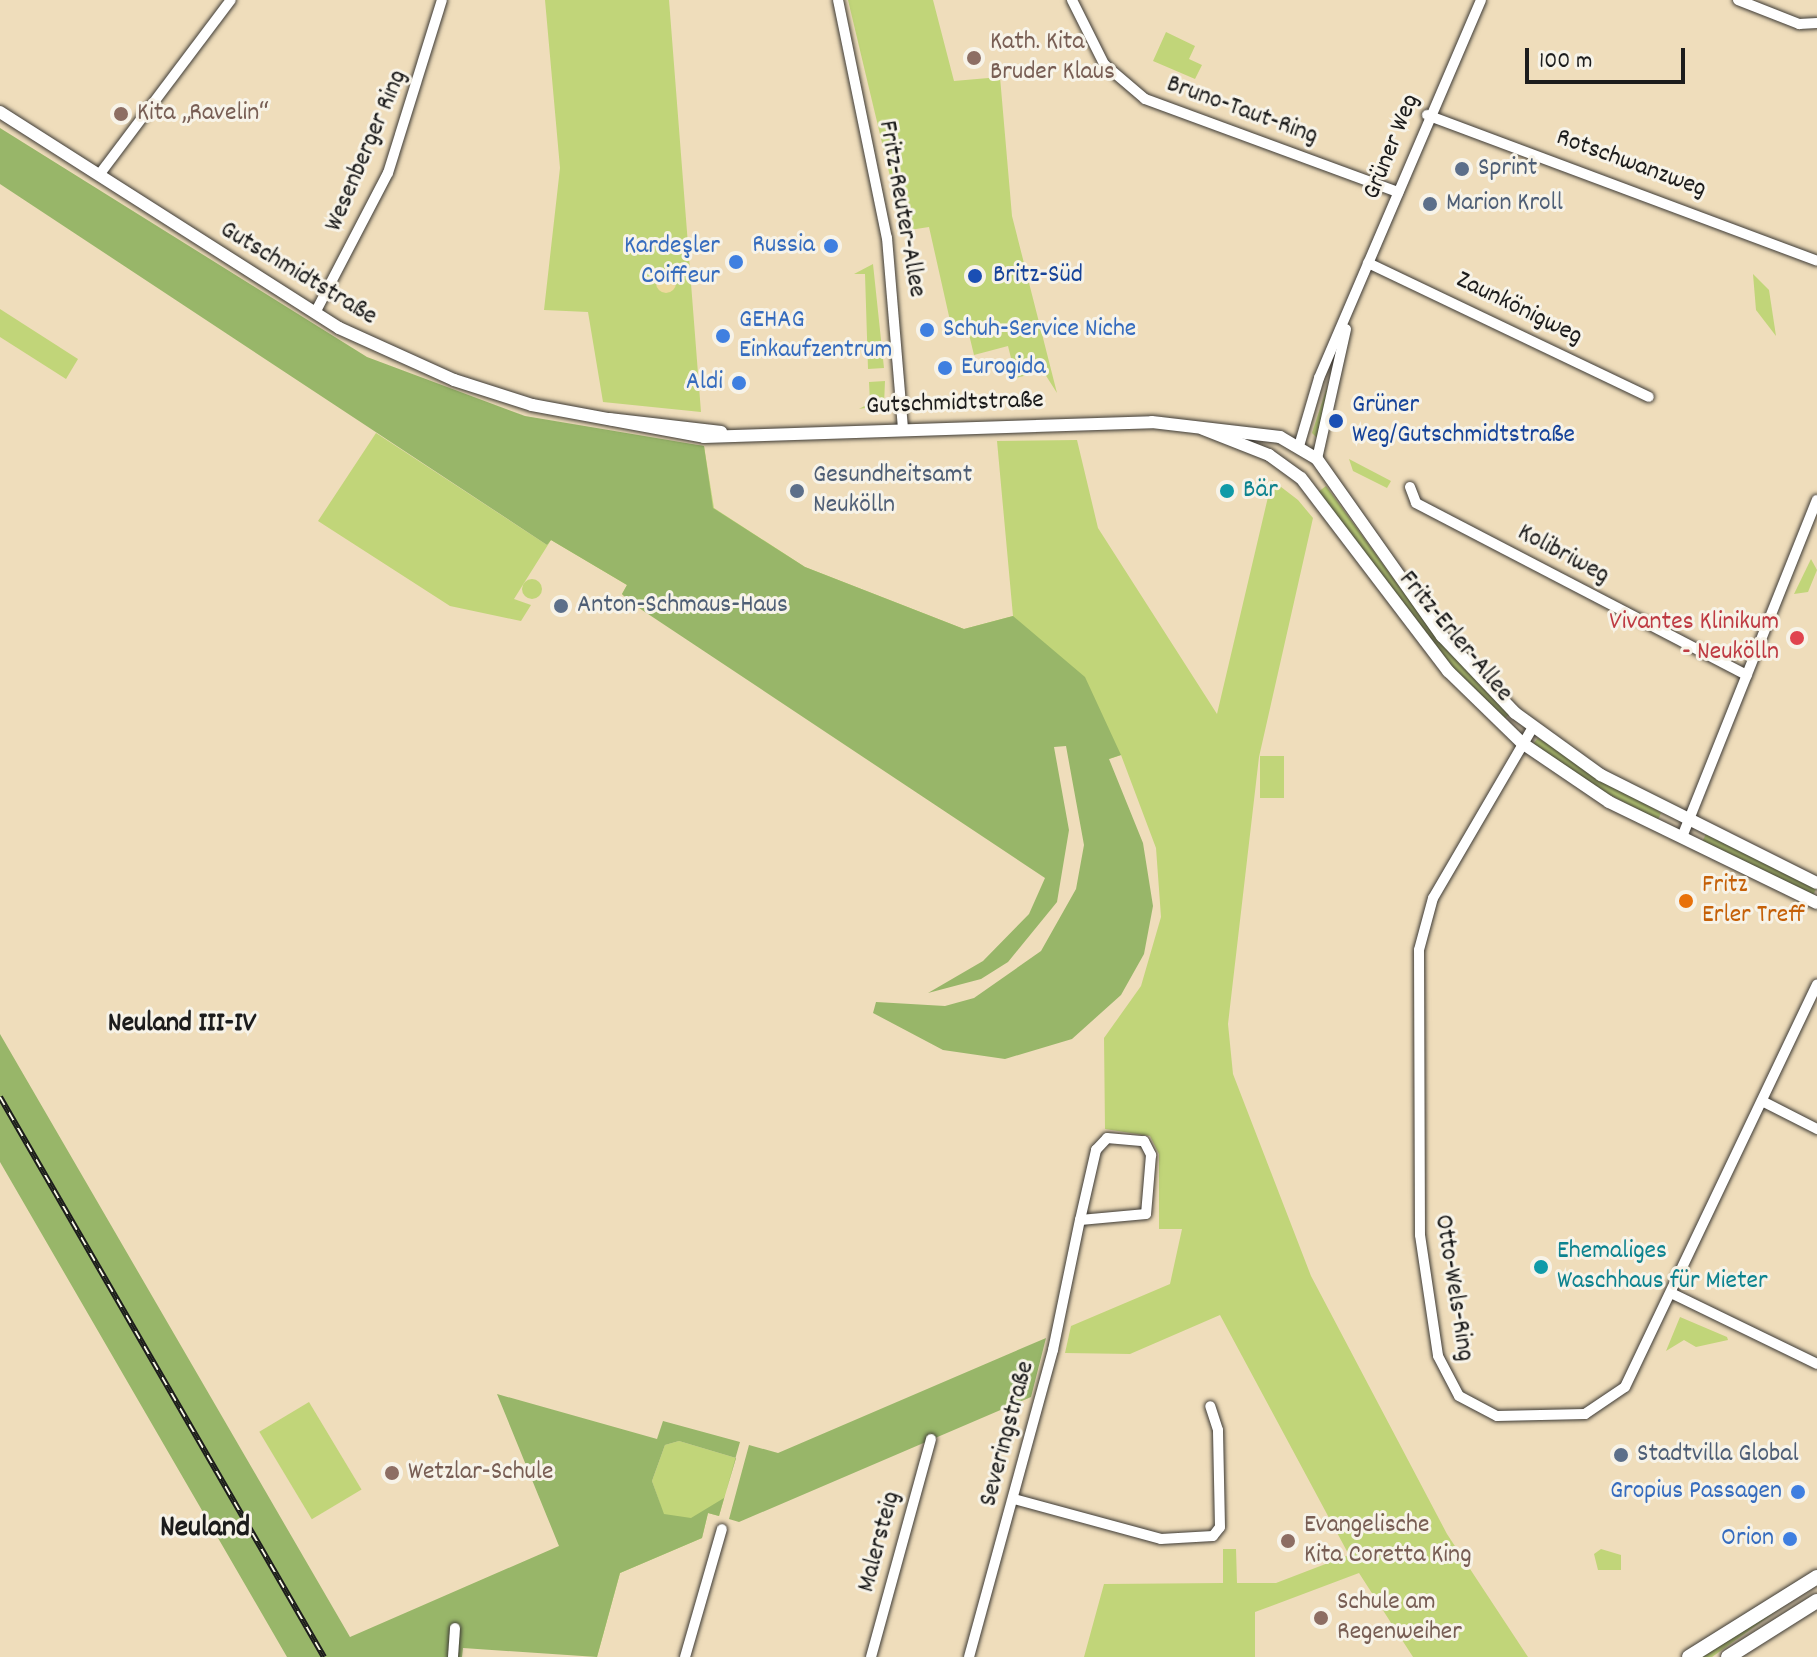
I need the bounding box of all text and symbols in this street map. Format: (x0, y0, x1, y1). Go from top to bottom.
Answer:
place label: Kath. Kita Bruder Klaus (990, 27, 1115, 88)
scale bar (1529, 32, 1689, 82)
text: 100 m (1539, 45, 1592, 79)
marker: Kath. Kita Bruder Klaus (965, 49, 983, 67)
street label: Wesenberger Ring (319, 66, 415, 236)
street label: Bruno-Taut-Ring (1162, 69, 1322, 153)
street label: Grüner Weg (1357, 90, 1427, 204)
place label: Kita „Ravelin“ (137, 98, 269, 130)
marker: Kita „Ravelin“ (112, 105, 130, 123)
street label: Fritz-Reuter-Allee (870, 118, 932, 300)
street label: Rotschwanzweg (1552, 122, 1710, 206)
place label: Sprint (1478, 153, 1537, 185)
marker: Sprint (1453, 160, 1471, 178)
place label: Marion Kroll (1446, 188, 1563, 220)
marker: Marion Kroll (1421, 195, 1439, 213)
street label: Gutschmidtstraße (214, 215, 382, 333)
place label: Russia (752, 230, 815, 262)
place label: Kardeşler Coiffeur (624, 231, 720, 292)
marker: Russia (822, 237, 840, 255)
marker: Kardeşler Coiffeur (727, 253, 745, 271)
place label: Britz-Süd (993, 260, 1083, 292)
marker: Britz-Süd (964, 265, 986, 287)
street label: Zaunkönigweg (1451, 265, 1587, 353)
place label: GEHAG Einkaufzentrum (739, 305, 892, 366)
place label: Schuh-Service Niche (943, 314, 1136, 346)
marker: Schuh-Service Niche (918, 321, 936, 339)
marker: GEHAG Einkaufzentrum (714, 327, 732, 345)
place label: Eurogida (961, 352, 1046, 384)
marker: Eurogida (936, 359, 954, 377)
place label: Aldi (686, 367, 723, 399)
marker: Aldi (730, 374, 748, 392)
street label: Gutschmidtstraße (866, 385, 1044, 423)
place label: Grüner Weg/Gutschmidtstraße (1352, 390, 1575, 452)
marker: Grüner Weg/Gutschmidtstraße (1327, 412, 1345, 430)
place label: Gesundheitsamt Neukölln (813, 460, 972, 522)
place label: Bär (1243, 475, 1278, 507)
marker: Gesundheitsamt Neukölln (788, 482, 806, 500)
marker: Bär (1218, 482, 1236, 500)
street label: Kolibriweg (1512, 518, 1614, 592)
street label: Fritz-Erler-Allee (1391, 565, 1519, 709)
place label: Anton-Schmaus-Haus (577, 590, 788, 622)
marker: Anton-Schmaus-Haus (552, 597, 570, 615)
place label: Vivantes Klinikum - Neukölln (1609, 607, 1779, 668)
marker: Vivantes Klinikum - Neukölln (1786, 627, 1808, 649)
place label: Fritz Erler Treff (1702, 870, 1806, 932)
marker: Fritz Erler Treff (1677, 892, 1695, 910)
district label: Neuland III-IV (108, 1008, 256, 1042)
street label: Otto-Wels-Ring (1426, 1213, 1480, 1363)
place label: Ehemaliges Waschhaus für Mieter (1557, 1236, 1768, 1298)
marker: Ehemaliges Waschhaus für Mieter (1532, 1258, 1550, 1276)
street label: Severingstraße (974, 1358, 1042, 1510)
place label: Stadtvilla Global (1637, 1439, 1799, 1471)
marker: Stadtvilla Global (1612, 1446, 1630, 1464)
place label: Wetzlar-Schule (408, 1457, 553, 1489)
marker: Wetzlar-Schule (383, 1464, 401, 1482)
place label: Gropius Passagen (1610, 1476, 1782, 1508)
marker: Gropius Passagen (1789, 1483, 1807, 1501)
street label: Malersteig (852, 1488, 908, 1596)
place label: Evangelische Kita Coretta King (1304, 1510, 1472, 1572)
district label: Neuland (160, 1512, 250, 1548)
place label: Orion (1721, 1523, 1774, 1555)
marker: Orion (1781, 1530, 1799, 1548)
marker: Evangelische Kita Coretta King (1279, 1532, 1297, 1550)
place label: Schule am Regenweiher (1337, 1587, 1462, 1648)
marker: Schule am Regenweiher (1312, 1609, 1330, 1627)

